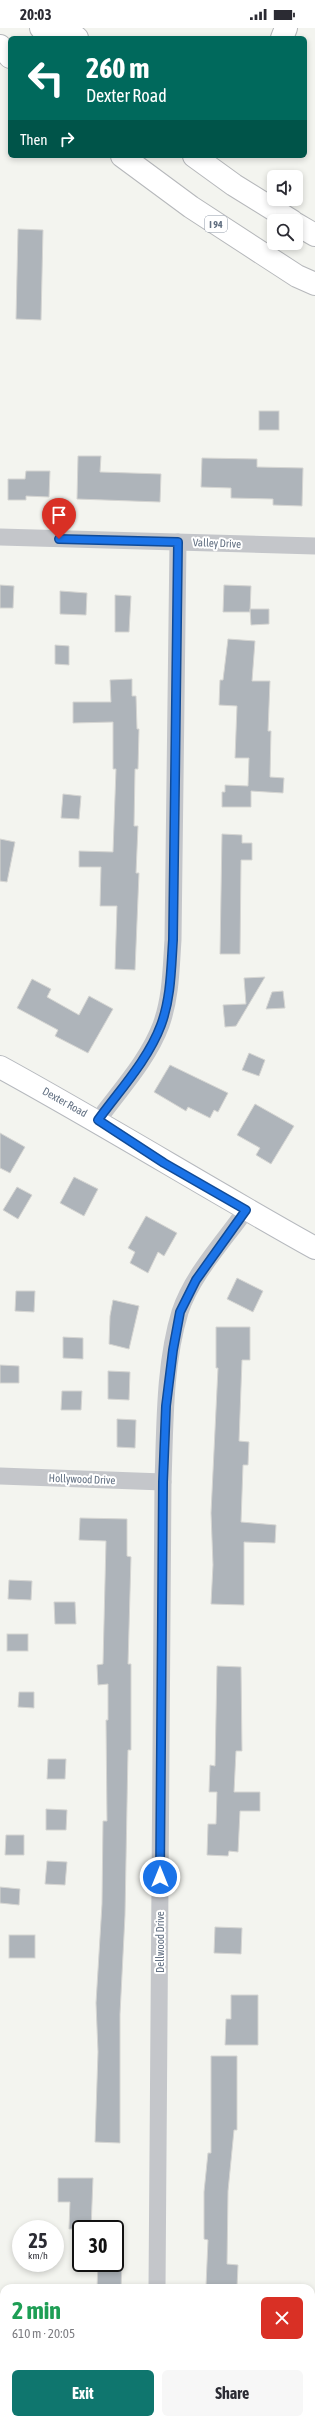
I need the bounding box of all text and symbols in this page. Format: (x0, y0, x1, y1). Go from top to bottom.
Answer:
text: 20:03 (20, 6, 51, 23)
icon: left (20, 52, 72, 104)
text: 260 m (86, 52, 149, 84)
text: Dexter Road (86, 85, 167, 106)
icon: right (56, 128, 78, 150)
text: Then (20, 131, 48, 148)
map controls (267, 170, 303, 250)
button: sound (267, 170, 303, 206)
button: search (267, 214, 303, 250)
road number: I 94 (205, 216, 227, 232)
pin (42, 498, 76, 539)
icon: arrive (48, 504, 70, 526)
street label: Valley Drive (193, 536, 241, 550)
street label: Dexter Road (41, 1085, 89, 1119)
street label: Hollywood Drive (48, 1472, 116, 1486)
position arrow (139, 1856, 181, 1898)
street label: Dellwood Drive (154, 1911, 166, 1973)
speed limit sign: 30 (72, 2220, 124, 2272)
text: 25 (29, 2229, 47, 2252)
text: km/h (28, 2250, 48, 2261)
text: 2 min (12, 2297, 61, 2324)
button: close (261, 2297, 303, 2339)
text: 610 m · 20:05 (12, 2326, 75, 2341)
button: Exit (12, 2370, 154, 2416)
button: Share (162, 2370, 303, 2416)

